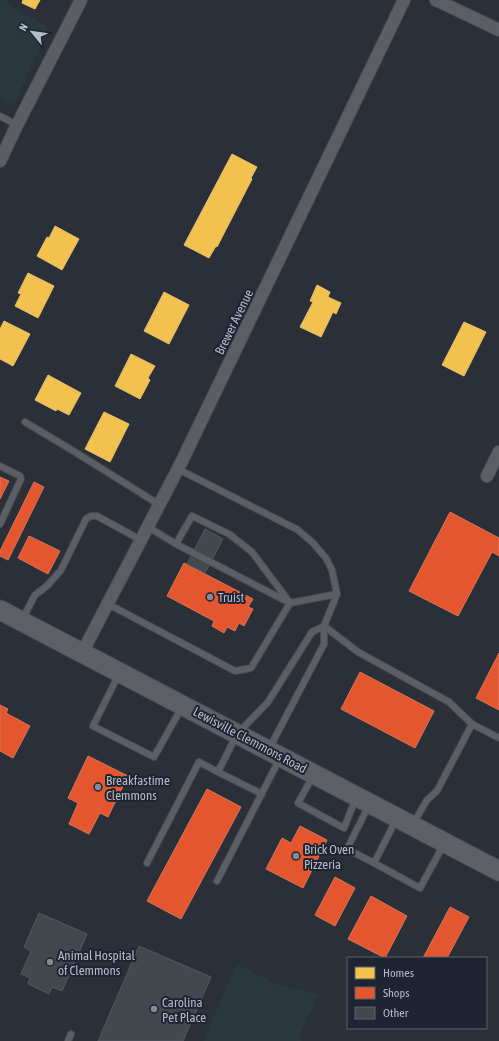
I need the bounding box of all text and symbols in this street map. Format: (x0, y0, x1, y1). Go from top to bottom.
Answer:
north arrow (12, 12, 52, 52)
text: N (16, 21, 30, 33)
street label: Brewer Avenue (212, 287, 256, 357)
place label: Truist (218, 590, 245, 605)
marker: Truist (205, 592, 215, 602)
street label: Lewisville Clemmons Road (191, 704, 309, 776)
place label: Breakfastime Clemmons (106, 773, 170, 803)
marker: Breakfastime Clemmons (93, 782, 103, 792)
place label: Brick Oven Pizzeria (304, 842, 354, 872)
marker: Brick Oven Pizzeria (291, 851, 301, 861)
place label: Animal Hospital of Clemmons (58, 948, 135, 978)
marker: Animal Hospital of Clemmons (45, 957, 55, 967)
legend (347, 957, 487, 1029)
text: Homes (383, 966, 414, 980)
text: Shops (383, 986, 409, 1000)
place label: Carolina Pet Place (162, 995, 206, 1025)
marker: Carolina Pet Place (149, 1004, 159, 1014)
text: Other (383, 1006, 409, 1020)

